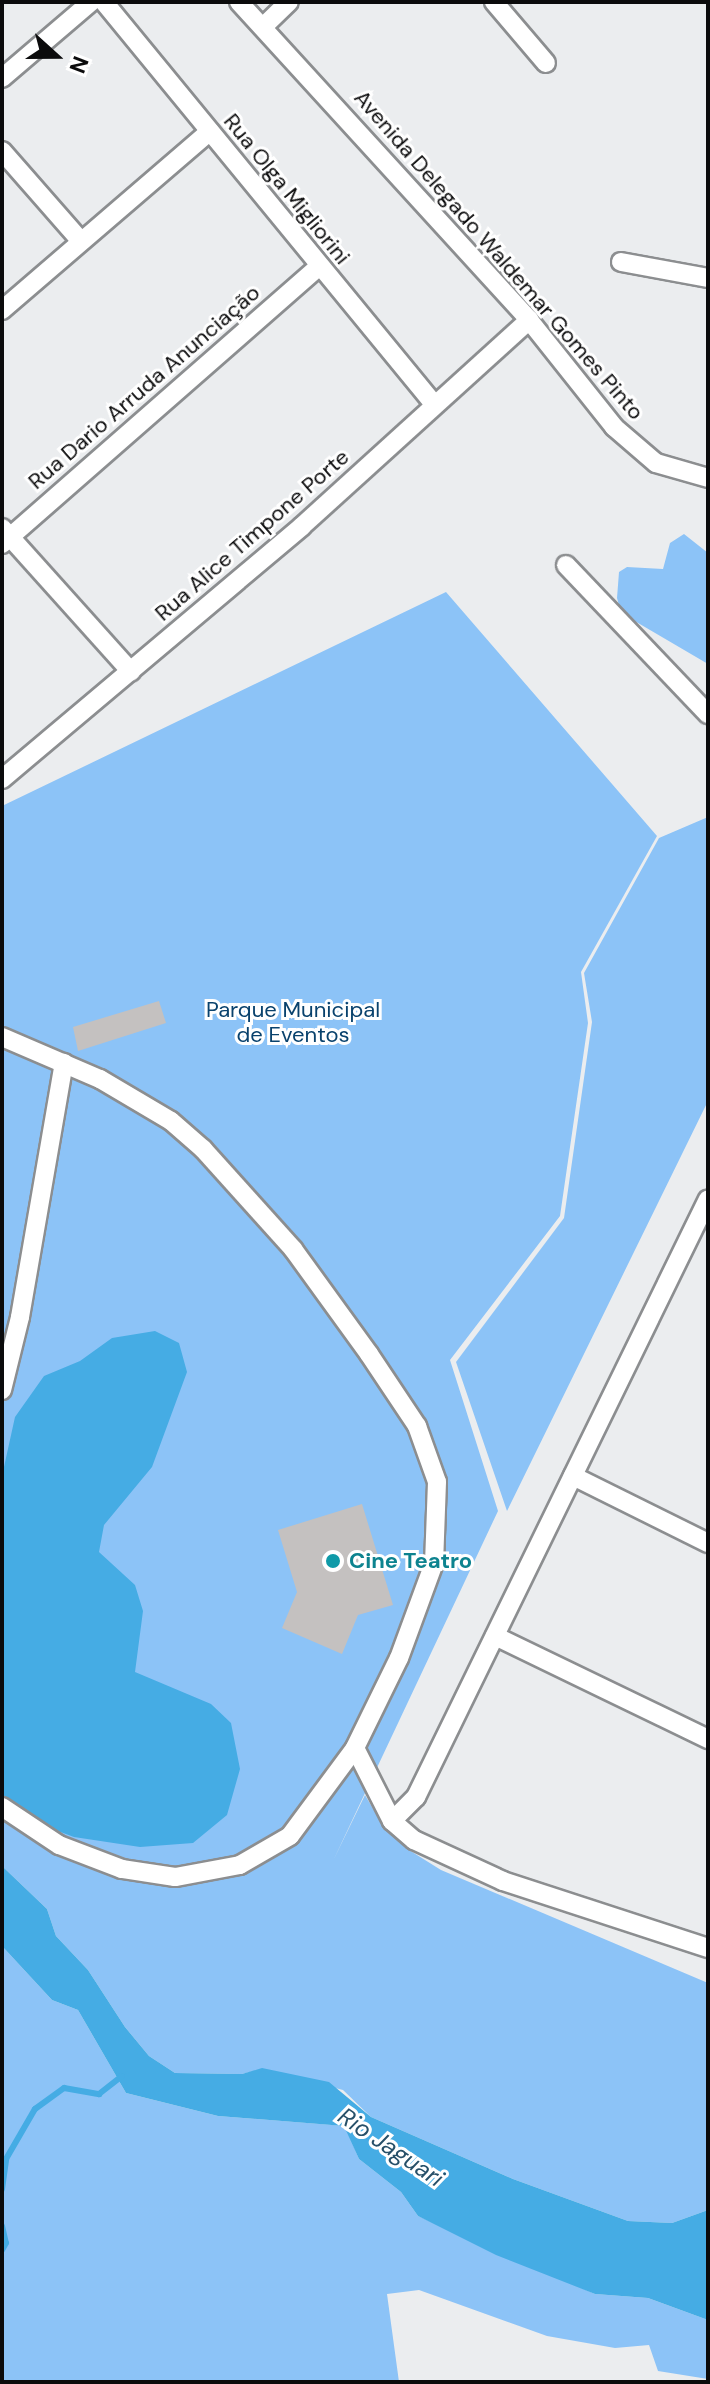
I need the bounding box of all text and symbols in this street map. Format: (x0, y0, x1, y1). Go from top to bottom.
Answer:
north arrow (16, 16, 96, 96)
text: N (62, 52, 95, 77)
street label: Avenida Delegado Waldemar Gomes Pinto (349, 85, 649, 425)
street label: Rua Olga Migliorini (218, 108, 356, 270)
street label: Rua Dario Arruda Anunciação (23, 279, 265, 495)
street label: Rua Alice Timpone Porte (150, 444, 354, 626)
park label: Parque Municipal de Eventos (206, 996, 380, 1048)
place label: Cine Teatro (349, 1548, 472, 1574)
marker: Cine Teatro (324, 1552, 342, 1570)
water label: Rio Jaguari (333, 2101, 449, 2193)

